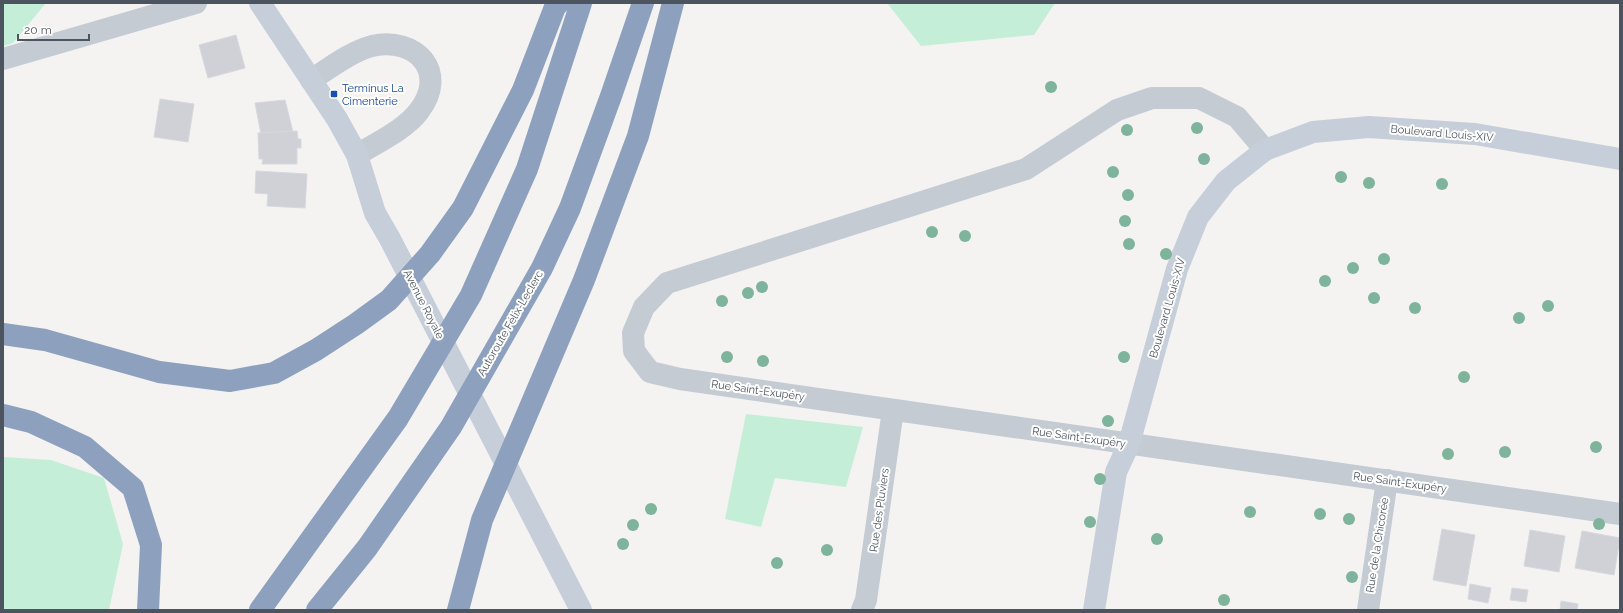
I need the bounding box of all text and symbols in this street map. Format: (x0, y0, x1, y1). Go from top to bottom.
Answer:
scale bar (18, 16, 89, 42)
text: 20 m (24, 23, 52, 37)
place label: Terminus La Cimenterie (342, 82, 404, 108)
marker: Terminus La Cimenterie (329, 89, 339, 99)
street label: Boulevard Louis-XIV (1390, 123, 1495, 145)
street label: Boulevard Louis-XIV (1147, 256, 1188, 360)
street label: Avenue Royale (401, 267, 447, 342)
street label: Autoroute Félix-Leclerc (475, 268, 546, 378)
street label: Rue Saint-Exupéry (710, 377, 806, 404)
street label: Rue Saint-Exupéry (1031, 424, 1127, 451)
street label: Rue des Pluviers (867, 467, 892, 553)
street label: Rue Saint-Exupéry (1352, 469, 1448, 496)
street label: Rue de la Chicorée (1364, 496, 1392, 594)

